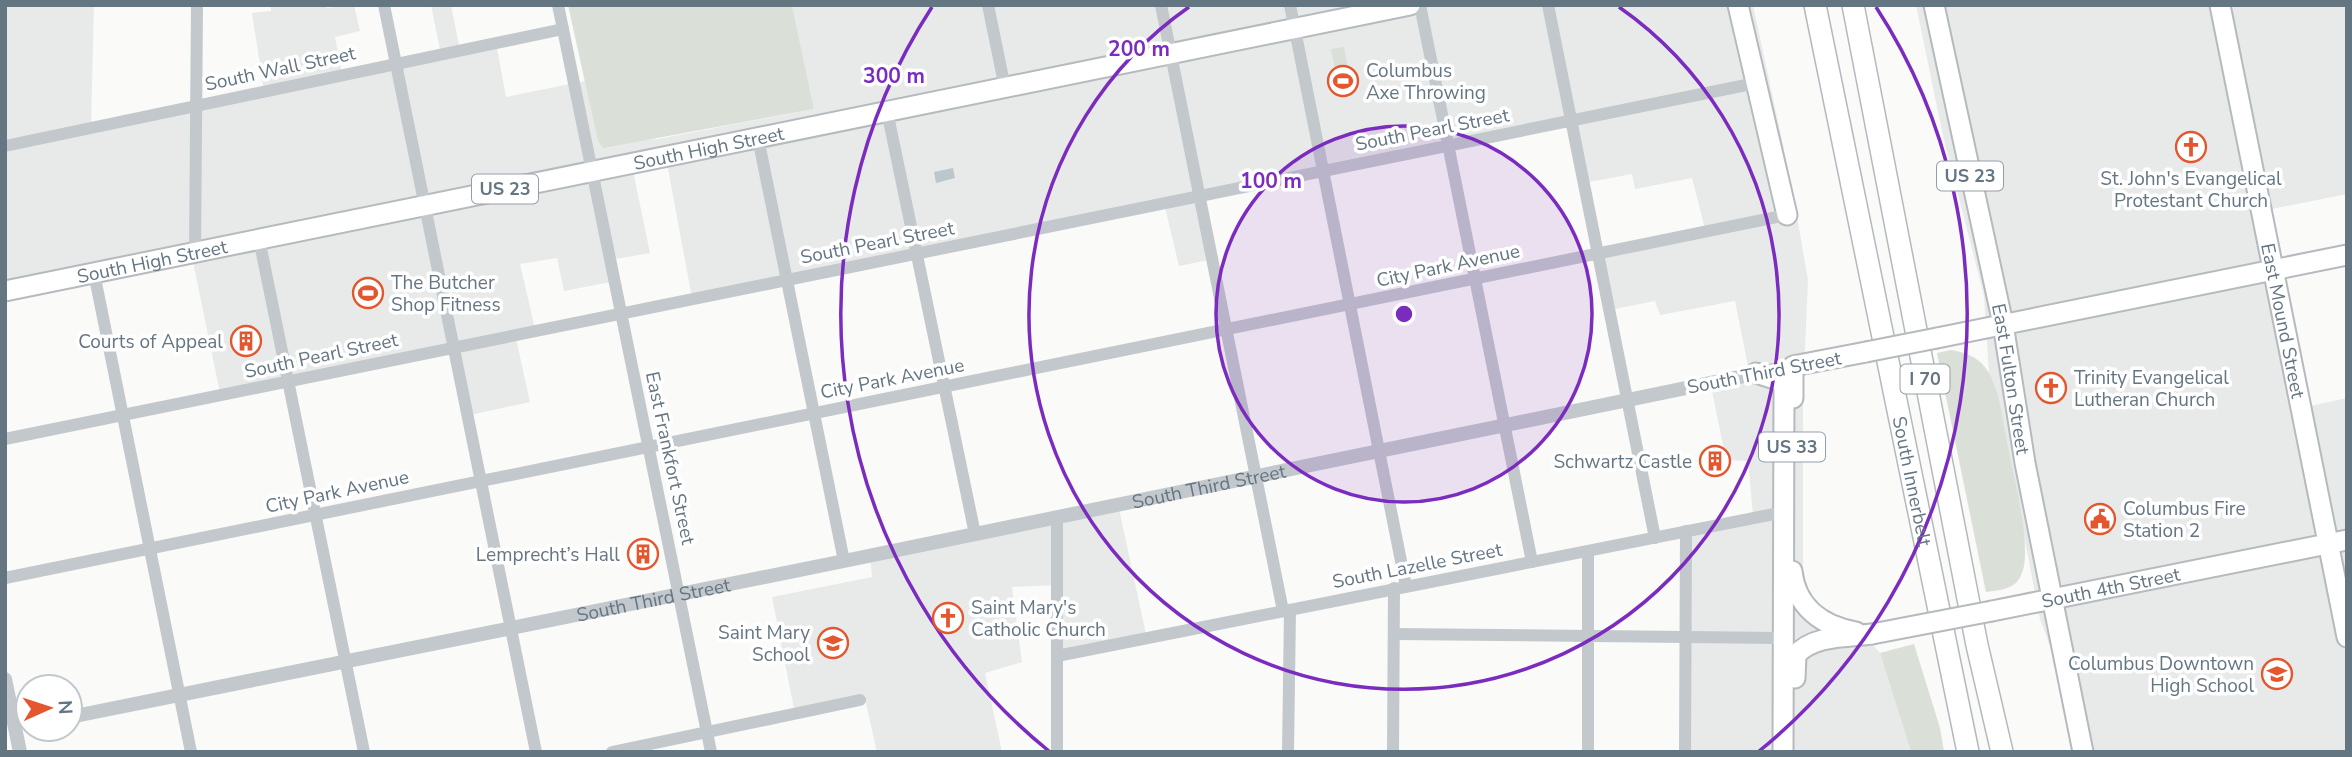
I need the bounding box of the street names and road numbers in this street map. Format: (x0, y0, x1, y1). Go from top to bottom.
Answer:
street label: South Wall Street (203, 40, 358, 98)
street label: South Pearl Street (1353, 102, 1512, 158)
street label: South High Street (631, 121, 787, 177)
road number: US 23 (1937, 162, 2003, 190)
road number: US 23 (472, 174, 538, 204)
street label: South Pearl Street (798, 215, 957, 271)
street label: South High Street (75, 234, 230, 290)
street label: City Park Avenue (1374, 238, 1522, 294)
street label: East Mound Street (2254, 241, 2311, 401)
street label: East Fulton Street (1985, 301, 2036, 457)
street label: South Pearl Street (242, 327, 401, 385)
street label: South Third Street (1685, 345, 1844, 401)
street label: City Park Avenue (818, 352, 966, 406)
road number: I 70 (1900, 365, 1950, 394)
street label: East Frankfort Street (639, 369, 701, 547)
street label: South Innerbelt (1886, 414, 1938, 549)
road number: US 33 (1759, 432, 1825, 462)
street label: South Third Street (1130, 458, 1289, 515)
street label: City Park Avenue (263, 464, 411, 520)
street label: South Lazelle Street (1330, 537, 1505, 595)
street label: South 4th Street (2039, 562, 2183, 615)
street label: South Third Street (574, 572, 733, 629)

